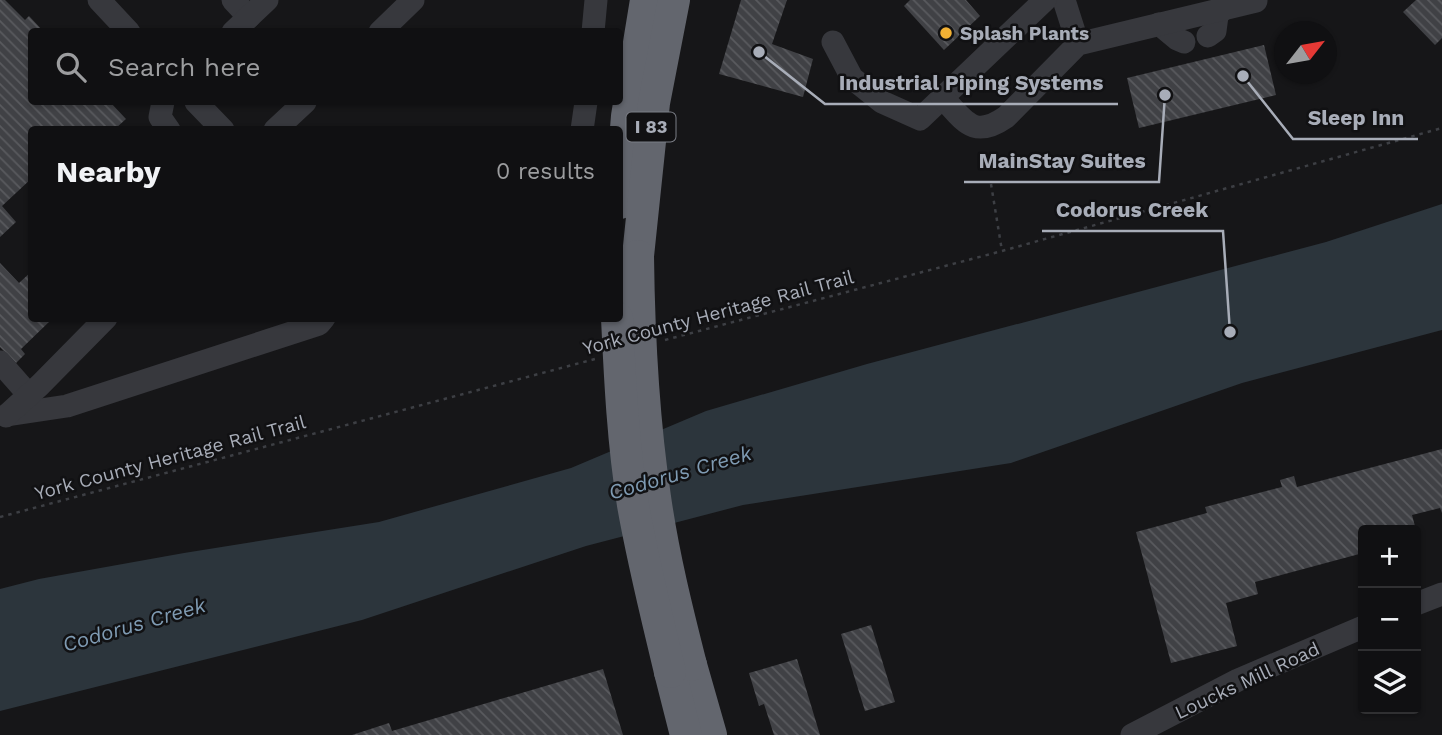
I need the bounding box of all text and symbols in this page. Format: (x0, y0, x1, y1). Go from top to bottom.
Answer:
north arrow (1274, 21, 1337, 84)
place label: Splash Plants (960, 22, 1089, 45)
marker: Splash Plants (938, 25, 954, 41)
search box (28, 28, 623, 105)
icon: search (52, 48, 90, 86)
text: Search here (108, 52, 260, 82)
callout: Industrial Piping Systems (825, 62, 1118, 104)
text: Industrial Piping Systems (839, 70, 1103, 95)
callout: Sleep Inn (1293, 97, 1418, 139)
text: Sleep Inn (1308, 105, 1404, 130)
road number: I 83 (626, 112, 676, 142)
callout: MainStay Suites (964, 140, 1159, 182)
text: MainStay Suites (978, 148, 1146, 173)
text: Nearby (56, 154, 161, 189)
text: 0 results (496, 158, 595, 185)
callout: Codorus Creek (1042, 189, 1223, 231)
text: Codorus Creek (1056, 197, 1209, 222)
street label: York County Heritage Rail Trail (580, 265, 856, 360)
street label: York County Heritage Rail Trail (32, 410, 308, 505)
water label: Codorus Creek (605, 440, 755, 505)
map controls (1358, 525, 1421, 714)
button: + (1358, 525, 1421, 588)
button: − (1358, 588, 1421, 651)
water label: Codorus Creek (59, 592, 209, 657)
street label: Loucks Mill Road (1171, 637, 1323, 724)
button: layers (1358, 651, 1421, 714)

